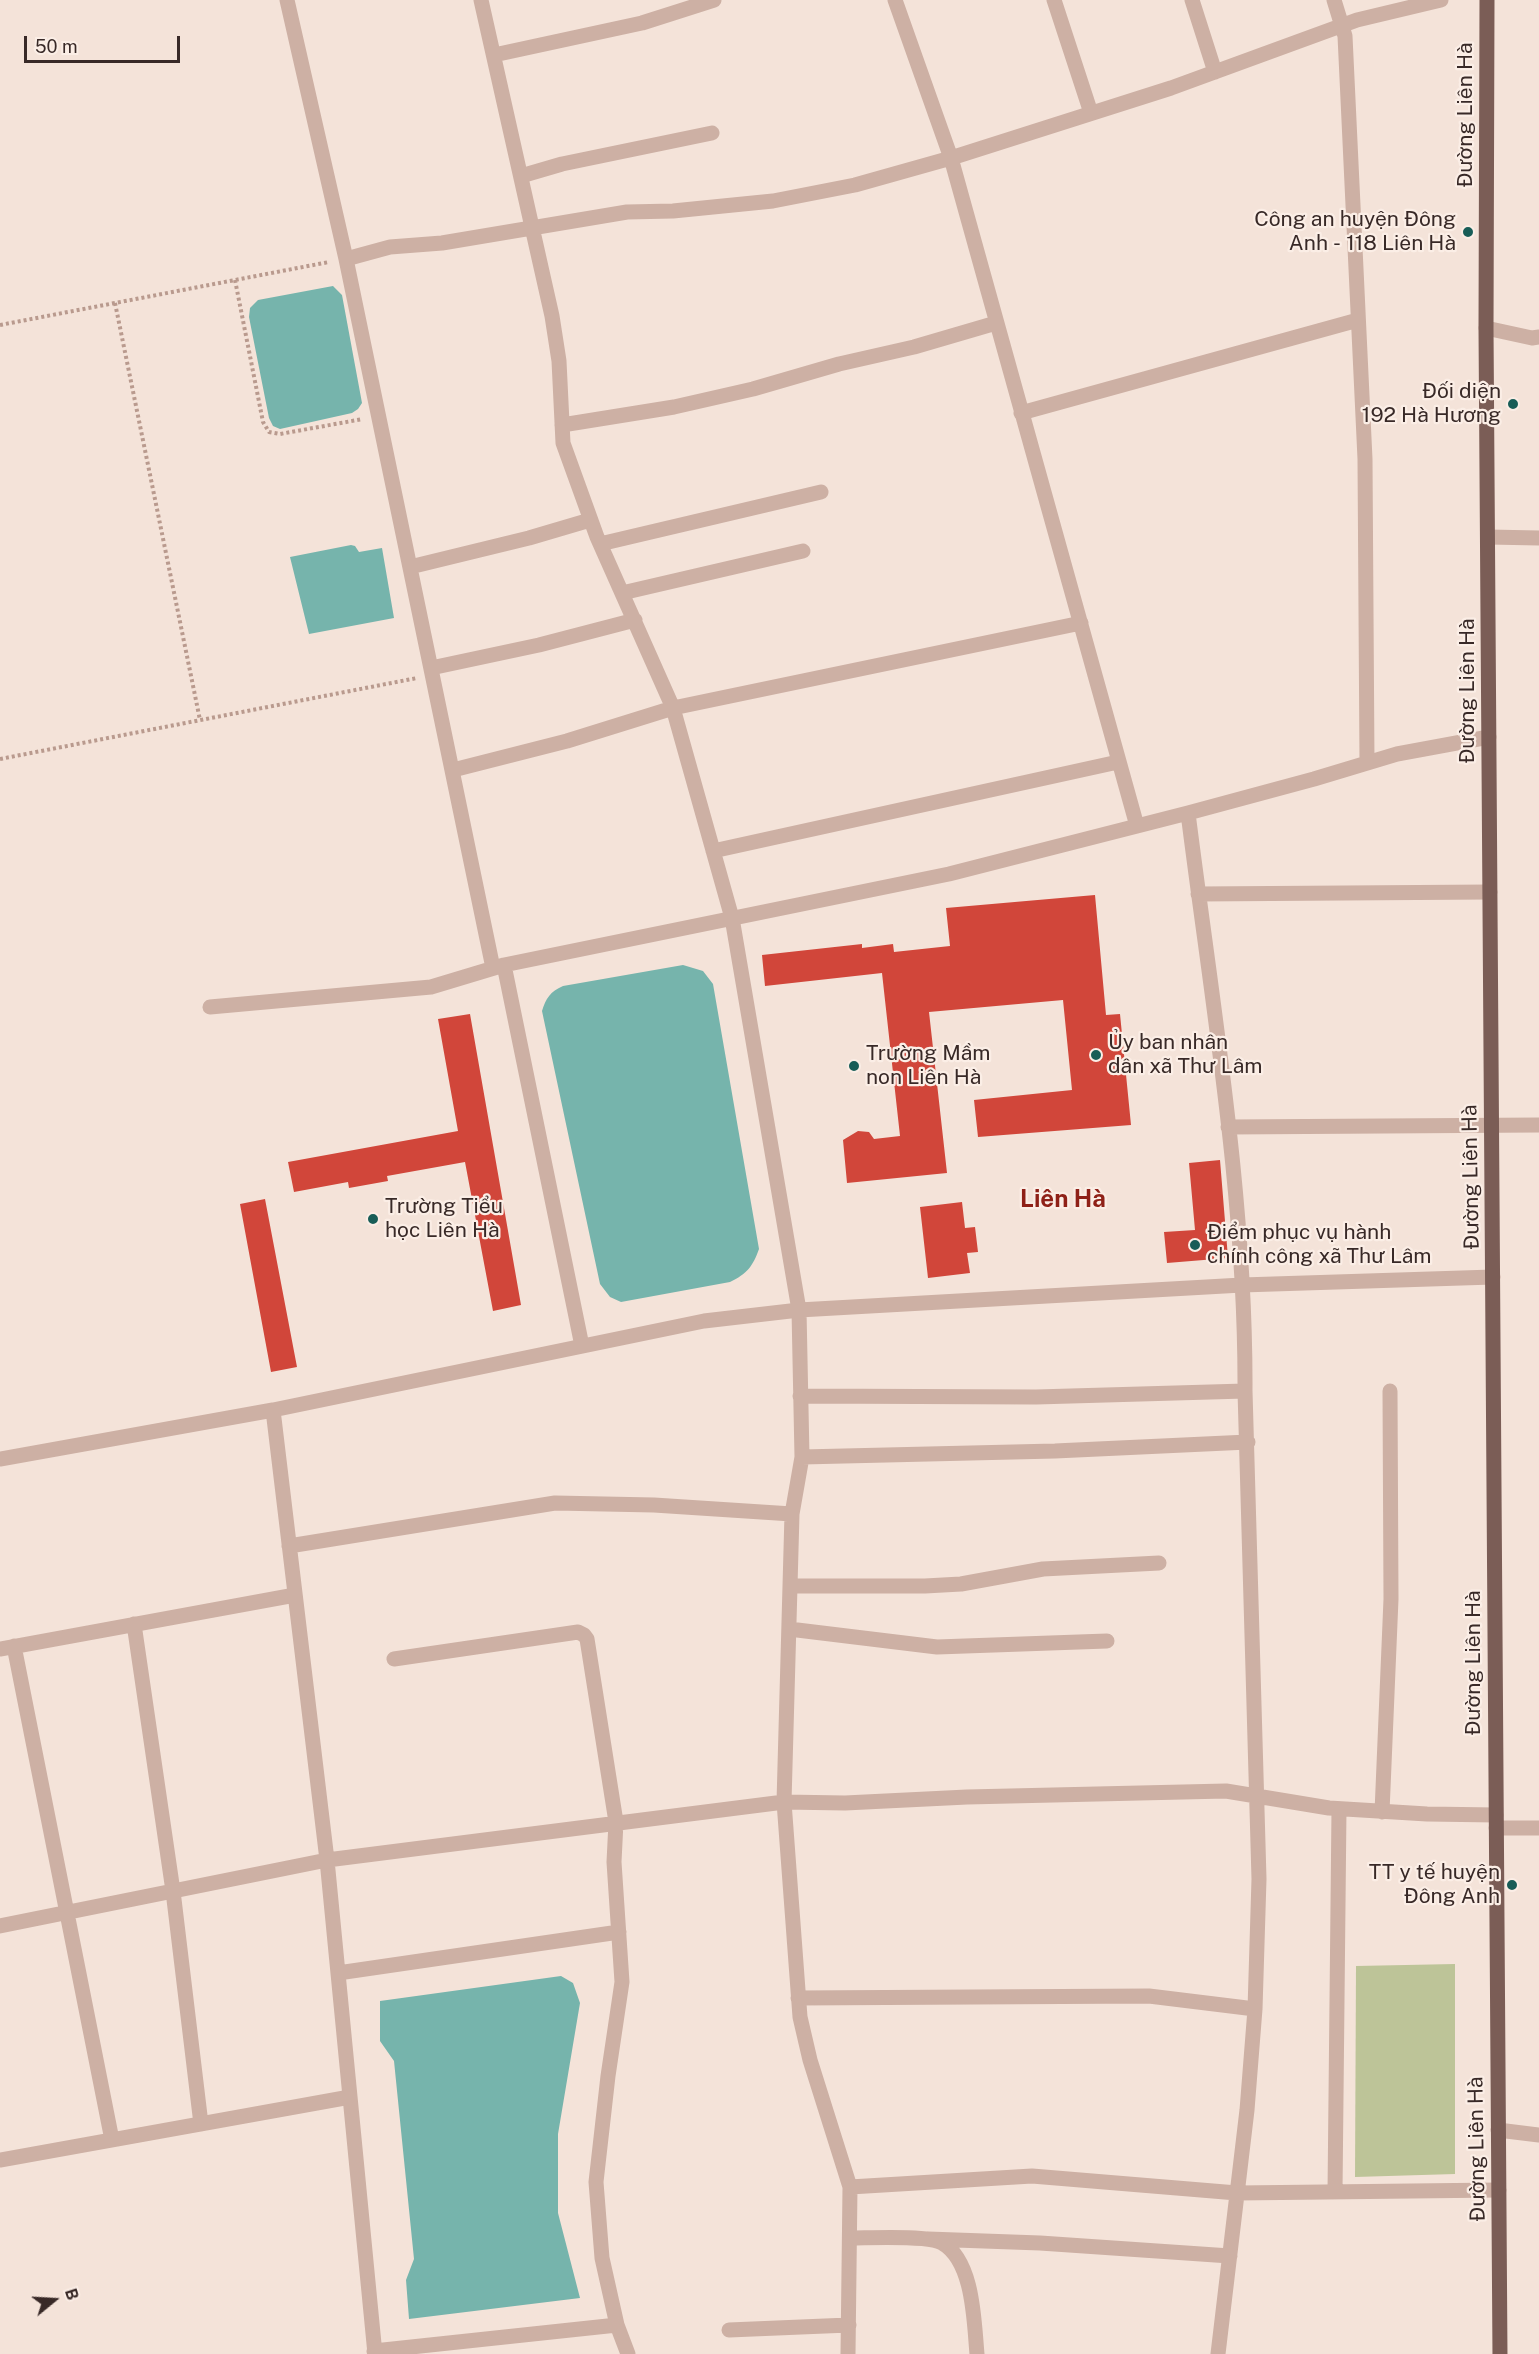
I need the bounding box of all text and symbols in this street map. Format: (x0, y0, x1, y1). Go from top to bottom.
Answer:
scale bar (27, 24, 183, 62)
text: 50 m (35, 36, 78, 57)
street label: Đường Liên Hà (1453, 42, 1479, 188)
place label: Công an huyện Đông Anh - 118 Liên Hà (1254, 207, 1456, 257)
marker: Công an huyện Đông Anh - 118 Liên Hà (1461, 225, 1475, 239)
place label: Đối diện 192 Hà Hương (1362, 379, 1501, 429)
marker: Đối diện 192 Hà Hương (1506, 397, 1520, 411)
street label: Đường Liên Hà (1455, 618, 1481, 764)
place label: Ủy ban nhân dân xã Thư Lâm (1108, 1030, 1262, 1080)
place label: Trường Mầm non Liên Hà (866, 1041, 990, 1091)
marker: Ủy ban nhân dân xã Thư Lâm (1089, 1048, 1103, 1062)
marker: Trường Mầm non Liên Hà (847, 1059, 861, 1073)
street label: Đường Liên Hà (1457, 1104, 1485, 1250)
district label: Liên Hà (1020, 1186, 1106, 1214)
place label: Trường Tiểu học Liên Hà (385, 1194, 503, 1244)
marker: Trường Tiểu học Liên Hà (366, 1212, 380, 1226)
place label: Điểm phục vụ hành chính công xã Thư Lâm (1207, 1220, 1432, 1270)
marker: Điểm phục vụ hành chính công xã Thư Lâm (1188, 1238, 1202, 1252)
street label: Đường Liên Hà (1461, 1590, 1487, 1736)
place label: TT y tế huyện Đông Anh (1369, 1860, 1500, 1910)
marker: TT y tế huyện Đông Anh (1505, 1878, 1519, 1892)
street label: Đường Liên Hà (1463, 2076, 1491, 2222)
north arrow (24, 2270, 84, 2330)
text: B (61, 2286, 82, 2302)

